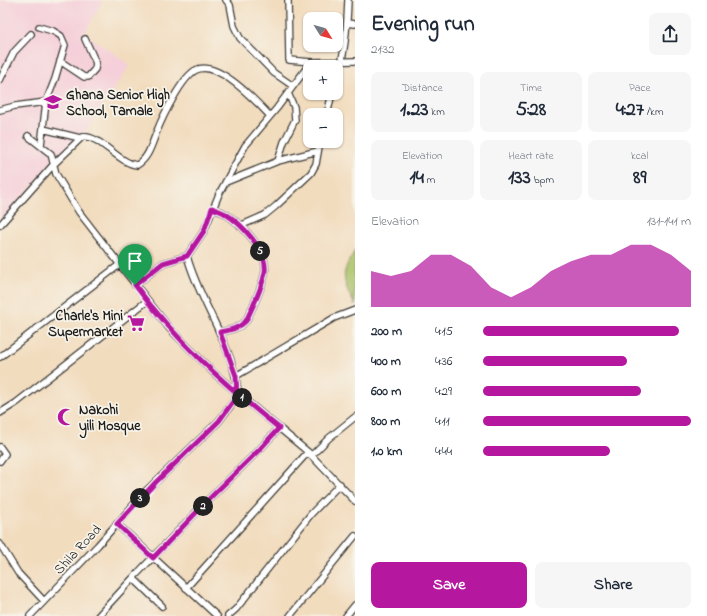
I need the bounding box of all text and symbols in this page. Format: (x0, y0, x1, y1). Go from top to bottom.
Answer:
text: Evening run (371, 9, 475, 41)
north arrow (303, 12, 343, 52)
map controls (303, 12, 343, 148)
button: share (649, 13, 691, 55)
text: 21:32 (371, 40, 395, 59)
button: + (303, 60, 343, 100)
text: Distance (402, 80, 443, 96)
text: Time (520, 80, 542, 96)
text: Pace (629, 80, 650, 96)
place label: Ghana Senior High School, Tamale (66, 85, 170, 122)
school or university icon: Ghana Senior High School, Tamale (43, 92, 63, 112)
text: 1.23 (400, 96, 429, 125)
text: 5:28 (516, 96, 546, 125)
text: 4:27 (616, 96, 644, 125)
text: km (429, 104, 445, 120)
text: /km (644, 104, 663, 120)
button: − (303, 108, 343, 148)
text: Elevation (402, 148, 443, 164)
text: Heart rate (508, 148, 554, 164)
text: kcal (631, 148, 648, 164)
text: 14 (409, 164, 424, 193)
text: 133 (508, 164, 531, 193)
text: 89 (633, 164, 646, 193)
text: m (424, 172, 435, 188)
text: bpm (531, 172, 554, 188)
text: Elevation (371, 212, 419, 231)
text: 131–141 m (647, 212, 691, 231)
pin: 5 (250, 241, 270, 261)
text: 5 (257, 243, 263, 259)
pin (118, 244, 152, 285)
icon: arrive (124, 250, 146, 272)
place label: Charle's Mini Supermarket (48, 306, 123, 343)
supermarket icon: Charle's Mini Supermarket (126, 313, 146, 333)
text: 200 m (371, 322, 402, 341)
text: 4:15 (435, 322, 453, 341)
text: 400 m (371, 352, 401, 371)
text: 4:36 (435, 352, 453, 371)
text: 600 m (371, 382, 401, 401)
text: 4:29 (435, 382, 452, 401)
pin: 1 (232, 388, 252, 408)
text: 1 (240, 390, 244, 406)
place label: Nakohi yili Mosque (79, 400, 141, 439)
mosque icon: Nakohi yili Mosque (56, 407, 76, 427)
text: 800 m (371, 412, 400, 431)
text: 4:11 (435, 412, 450, 431)
text: 1.0 km (371, 442, 402, 461)
text: 4:44 (435, 442, 452, 461)
pin: 3 (130, 488, 150, 508)
text: 3 (138, 490, 142, 506)
pin: 2 (193, 496, 213, 516)
text: 2 (200, 498, 206, 514)
street label: Shila Road (49, 520, 107, 580)
button: Save (371, 562, 527, 608)
button: Share (535, 562, 691, 608)

